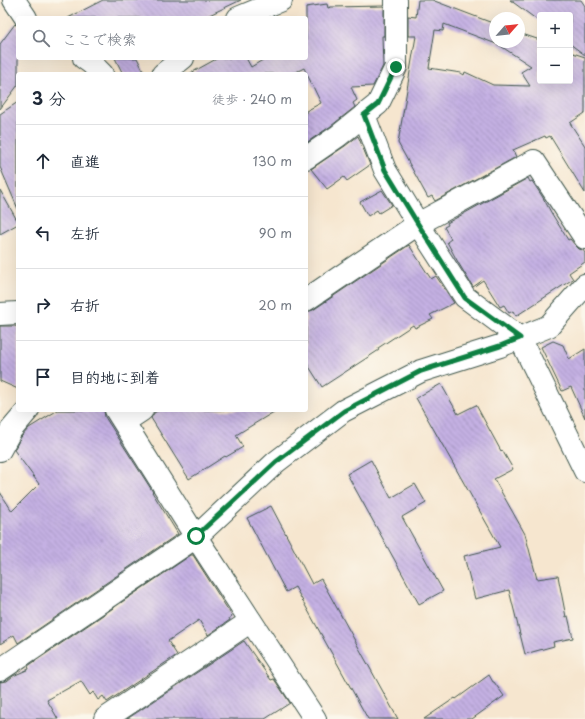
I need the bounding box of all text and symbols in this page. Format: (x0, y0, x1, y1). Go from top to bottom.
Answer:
north arrow (489, 12, 525, 48)
map controls (537, 12, 573, 84)
button: + (537, 12, 573, 48)
search box (16, 16, 308, 60)
icon: search (30, 27, 52, 49)
text: ここで検索 (62, 27, 137, 50)
button: − (537, 48, 573, 84)
route end (387, 58, 405, 76)
text: 3 分 (32, 85, 66, 111)
text: 徒歩 · 240 m (212, 89, 292, 108)
text: 直進 (70, 149, 100, 172)
icon: ahead (32, 150, 54, 172)
text: 130 m (253, 151, 292, 170)
text: 左折 (70, 221, 100, 244)
icon: left (32, 222, 54, 244)
text: 90 m (259, 223, 292, 242)
text: 右折 (70, 293, 100, 316)
icon: right (32, 294, 54, 316)
text: 20 m (258, 295, 292, 314)
text: 目的地に到着 (70, 365, 160, 388)
icon: arrive (32, 366, 54, 388)
route start (187, 527, 205, 545)

